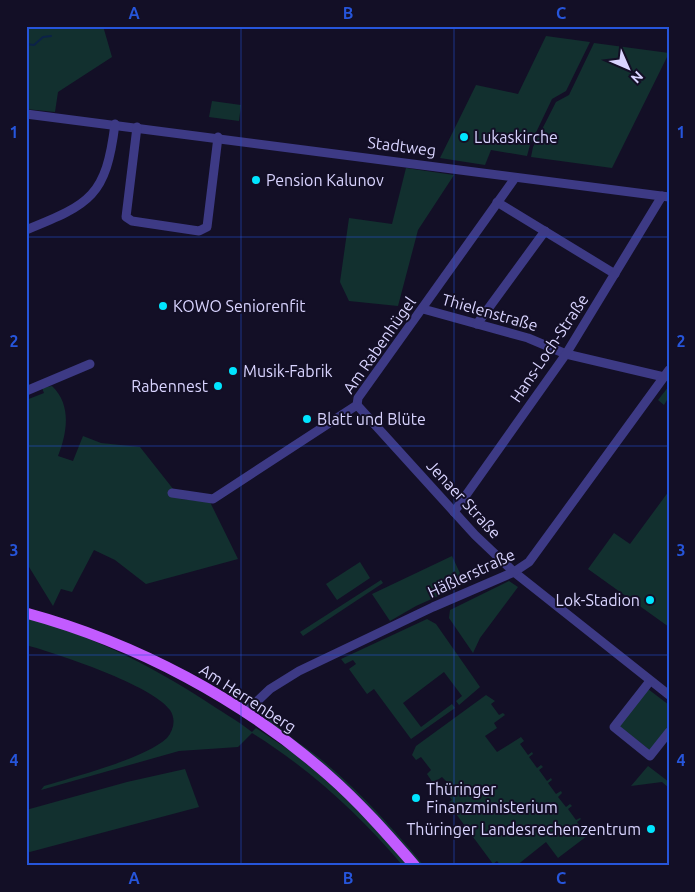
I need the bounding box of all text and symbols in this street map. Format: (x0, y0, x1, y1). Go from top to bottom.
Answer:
text: A (128, 4, 140, 22)
text: B (343, 4, 353, 22)
text: C (556, 4, 566, 22)
north arrow (602, 42, 652, 92)
text: N (628, 68, 647, 87)
text: 1 (9, 123, 19, 141)
text: 1 (676, 123, 686, 141)
place label: Lukaskirche (474, 128, 558, 146)
marker: Lukaskirche (458, 131, 470, 143)
street label: Stadtweg (367, 133, 437, 159)
place label: Pension Kalunov (266, 171, 384, 189)
marker: Pension Kalunov (250, 174, 262, 186)
street label: Thielenstraße (440, 290, 540, 334)
street label: Hans-Loch-Straße (506, 291, 592, 405)
street label: Am Rabenhügel (339, 293, 419, 397)
place label: KOWO Seniorenfit (173, 297, 306, 315)
marker: KOWO Seniorenfit (157, 300, 169, 312)
text: 2 (9, 332, 19, 350)
text: 2 (676, 332, 686, 350)
place label: Musik-Fabrik (243, 362, 333, 380)
marker: Musik-Fabrik (227, 365, 239, 377)
place label: Rabennest (131, 377, 209, 395)
marker: Rabennest (212, 380, 224, 392)
place label: Blatt und Blüte (317, 410, 426, 428)
marker: Blatt und Blüte (301, 413, 313, 425)
street label: Jenaer Straße (423, 456, 505, 542)
text: 3 (9, 541, 19, 559)
text: 3 (676, 541, 686, 559)
street label: Häßlerstraße (425, 545, 517, 601)
place label: Lok-Stadion (555, 591, 640, 609)
marker: Lok-Stadion (644, 594, 656, 606)
street label: Am Herrenberg (196, 660, 300, 736)
text: 4 (9, 751, 19, 769)
text: 4 (676, 751, 686, 769)
place label: Thüringer Finanzministerium (426, 780, 558, 816)
marker: Thüringer Finanzministerium (410, 792, 422, 804)
place label: Thüringer Landesrechenzentrum (406, 820, 641, 838)
marker: Thüringer Landesrechenzentrum (645, 823, 657, 835)
text: A (128, 869, 140, 887)
text: B (343, 869, 353, 887)
text: C (556, 869, 566, 887)

